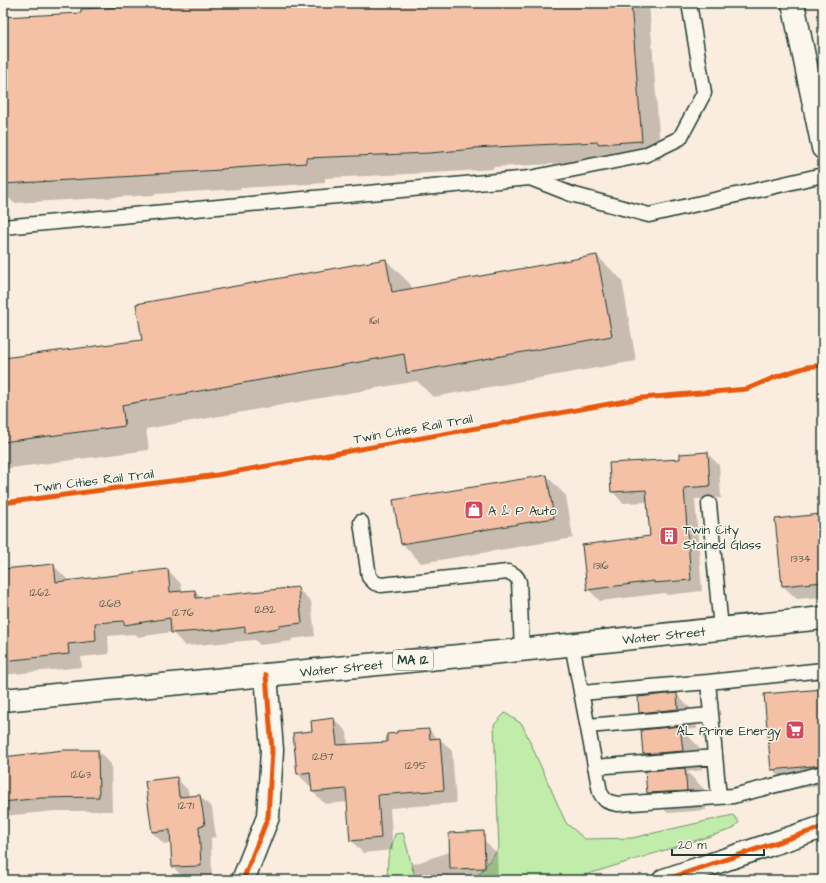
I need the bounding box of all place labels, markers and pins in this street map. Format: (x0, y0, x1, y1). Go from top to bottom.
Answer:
shop icon: A & P Auto (463, 499, 485, 521)
place label: A & P Auto (488, 502, 557, 520)
place label: Twin City Stained Glass (683, 521, 762, 554)
building icon: Twin City Stained Glass (658, 525, 680, 547)
supermarket icon: AL Prime Energy (784, 719, 806, 741)
place label: AL Prime Energy (676, 722, 781, 741)

